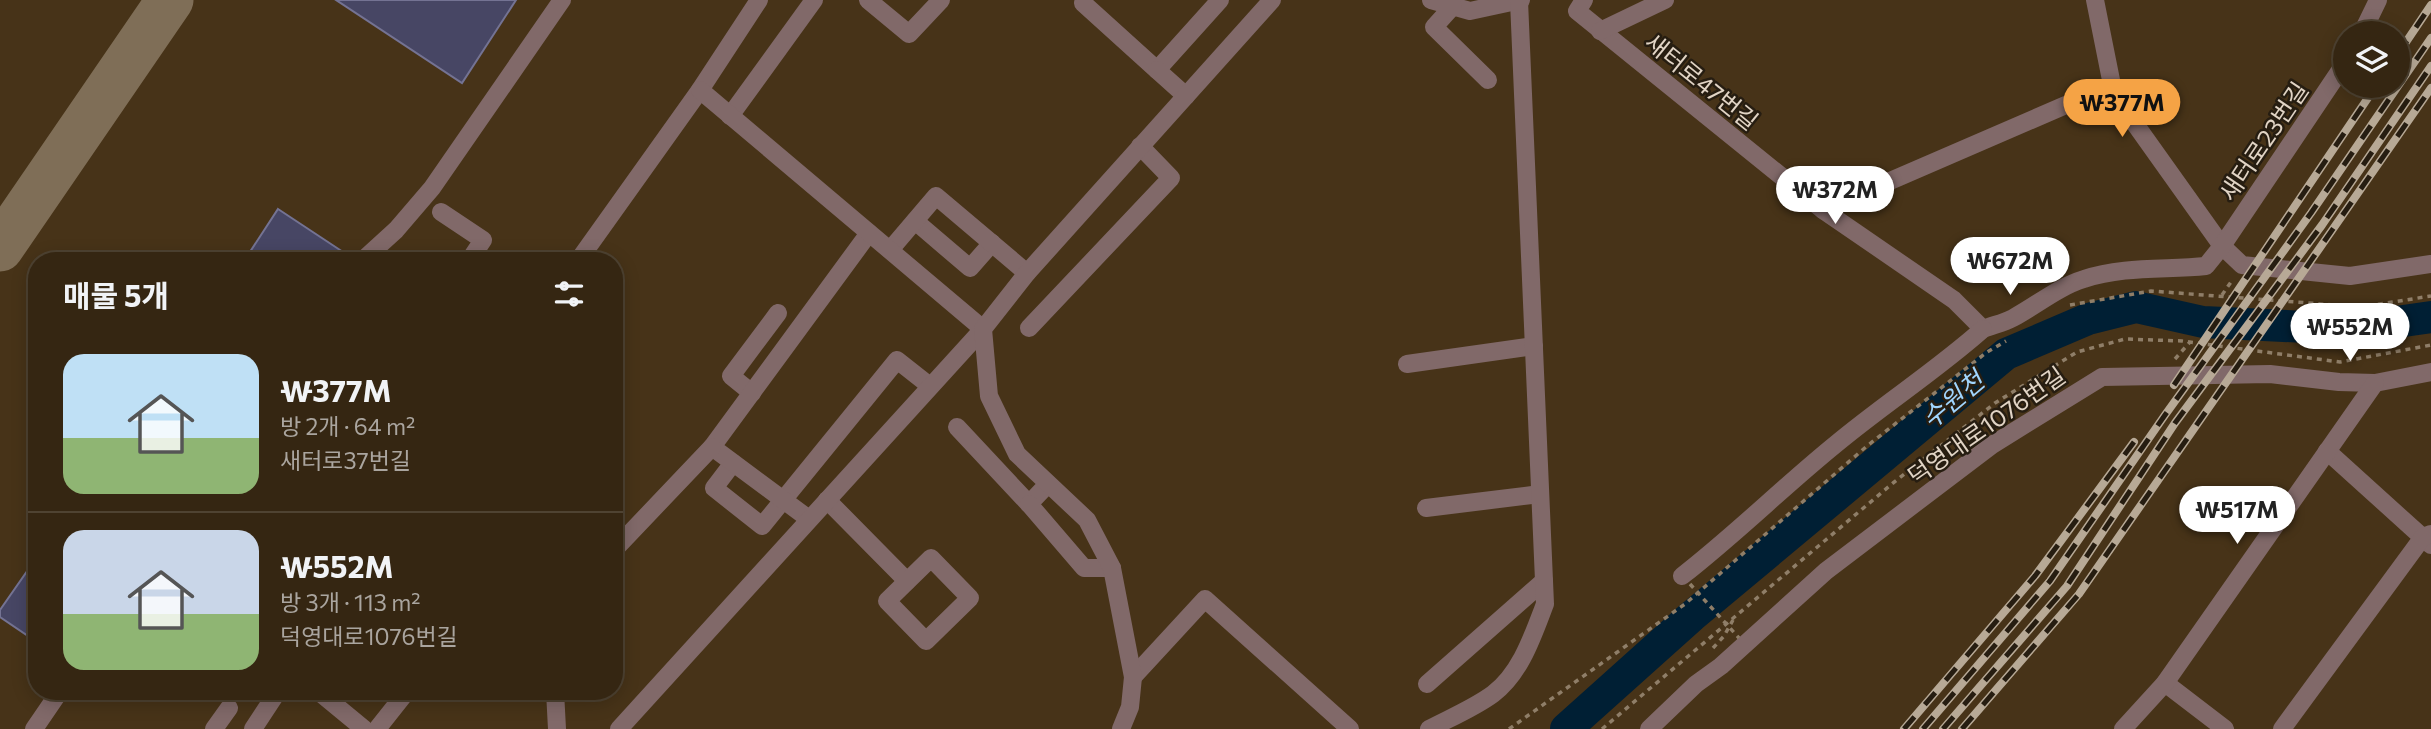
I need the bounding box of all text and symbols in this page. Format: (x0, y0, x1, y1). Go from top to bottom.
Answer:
map controls (2333, 21, 2410, 98)
button: layers (2333, 21, 2410, 98)
street label: 새터로47번길 (1640, 27, 1764, 135)
street label: 새터로23번길 (2213, 76, 2313, 206)
pin: ₩377M (2073, 80, 2171, 139)
text: ₩377M (2079, 88, 2165, 116)
pin: ₩372M (1786, 166, 1884, 226)
text: ₩372M (1792, 175, 1878, 203)
pin: ₩672M (1961, 238, 2059, 297)
text: ₩672M (1967, 246, 2053, 274)
icon: filters (550, 275, 588, 313)
text: 매물 5개 (63, 276, 169, 313)
pin: ₩552M (2301, 304, 2399, 363)
text: ₩552M (2307, 312, 2393, 340)
street label: 덕영대로1076번길 (1902, 360, 2070, 490)
water label: 수원천 (1915, 362, 1992, 434)
text: ₩377M (280, 371, 391, 408)
icon: home (119, 382, 203, 466)
text: 방 2개 · 64 m² (280, 412, 415, 440)
text: 새터로37번길 (280, 446, 411, 474)
pin: ₩517M (2188, 486, 2286, 546)
text: ₩517M (2195, 495, 2279, 523)
text: ₩552M (280, 547, 393, 584)
icon: home (119, 558, 203, 642)
text: 방 3개 · 113 m² (280, 588, 421, 616)
text: 덕영대로1076번길 (280, 622, 458, 650)

